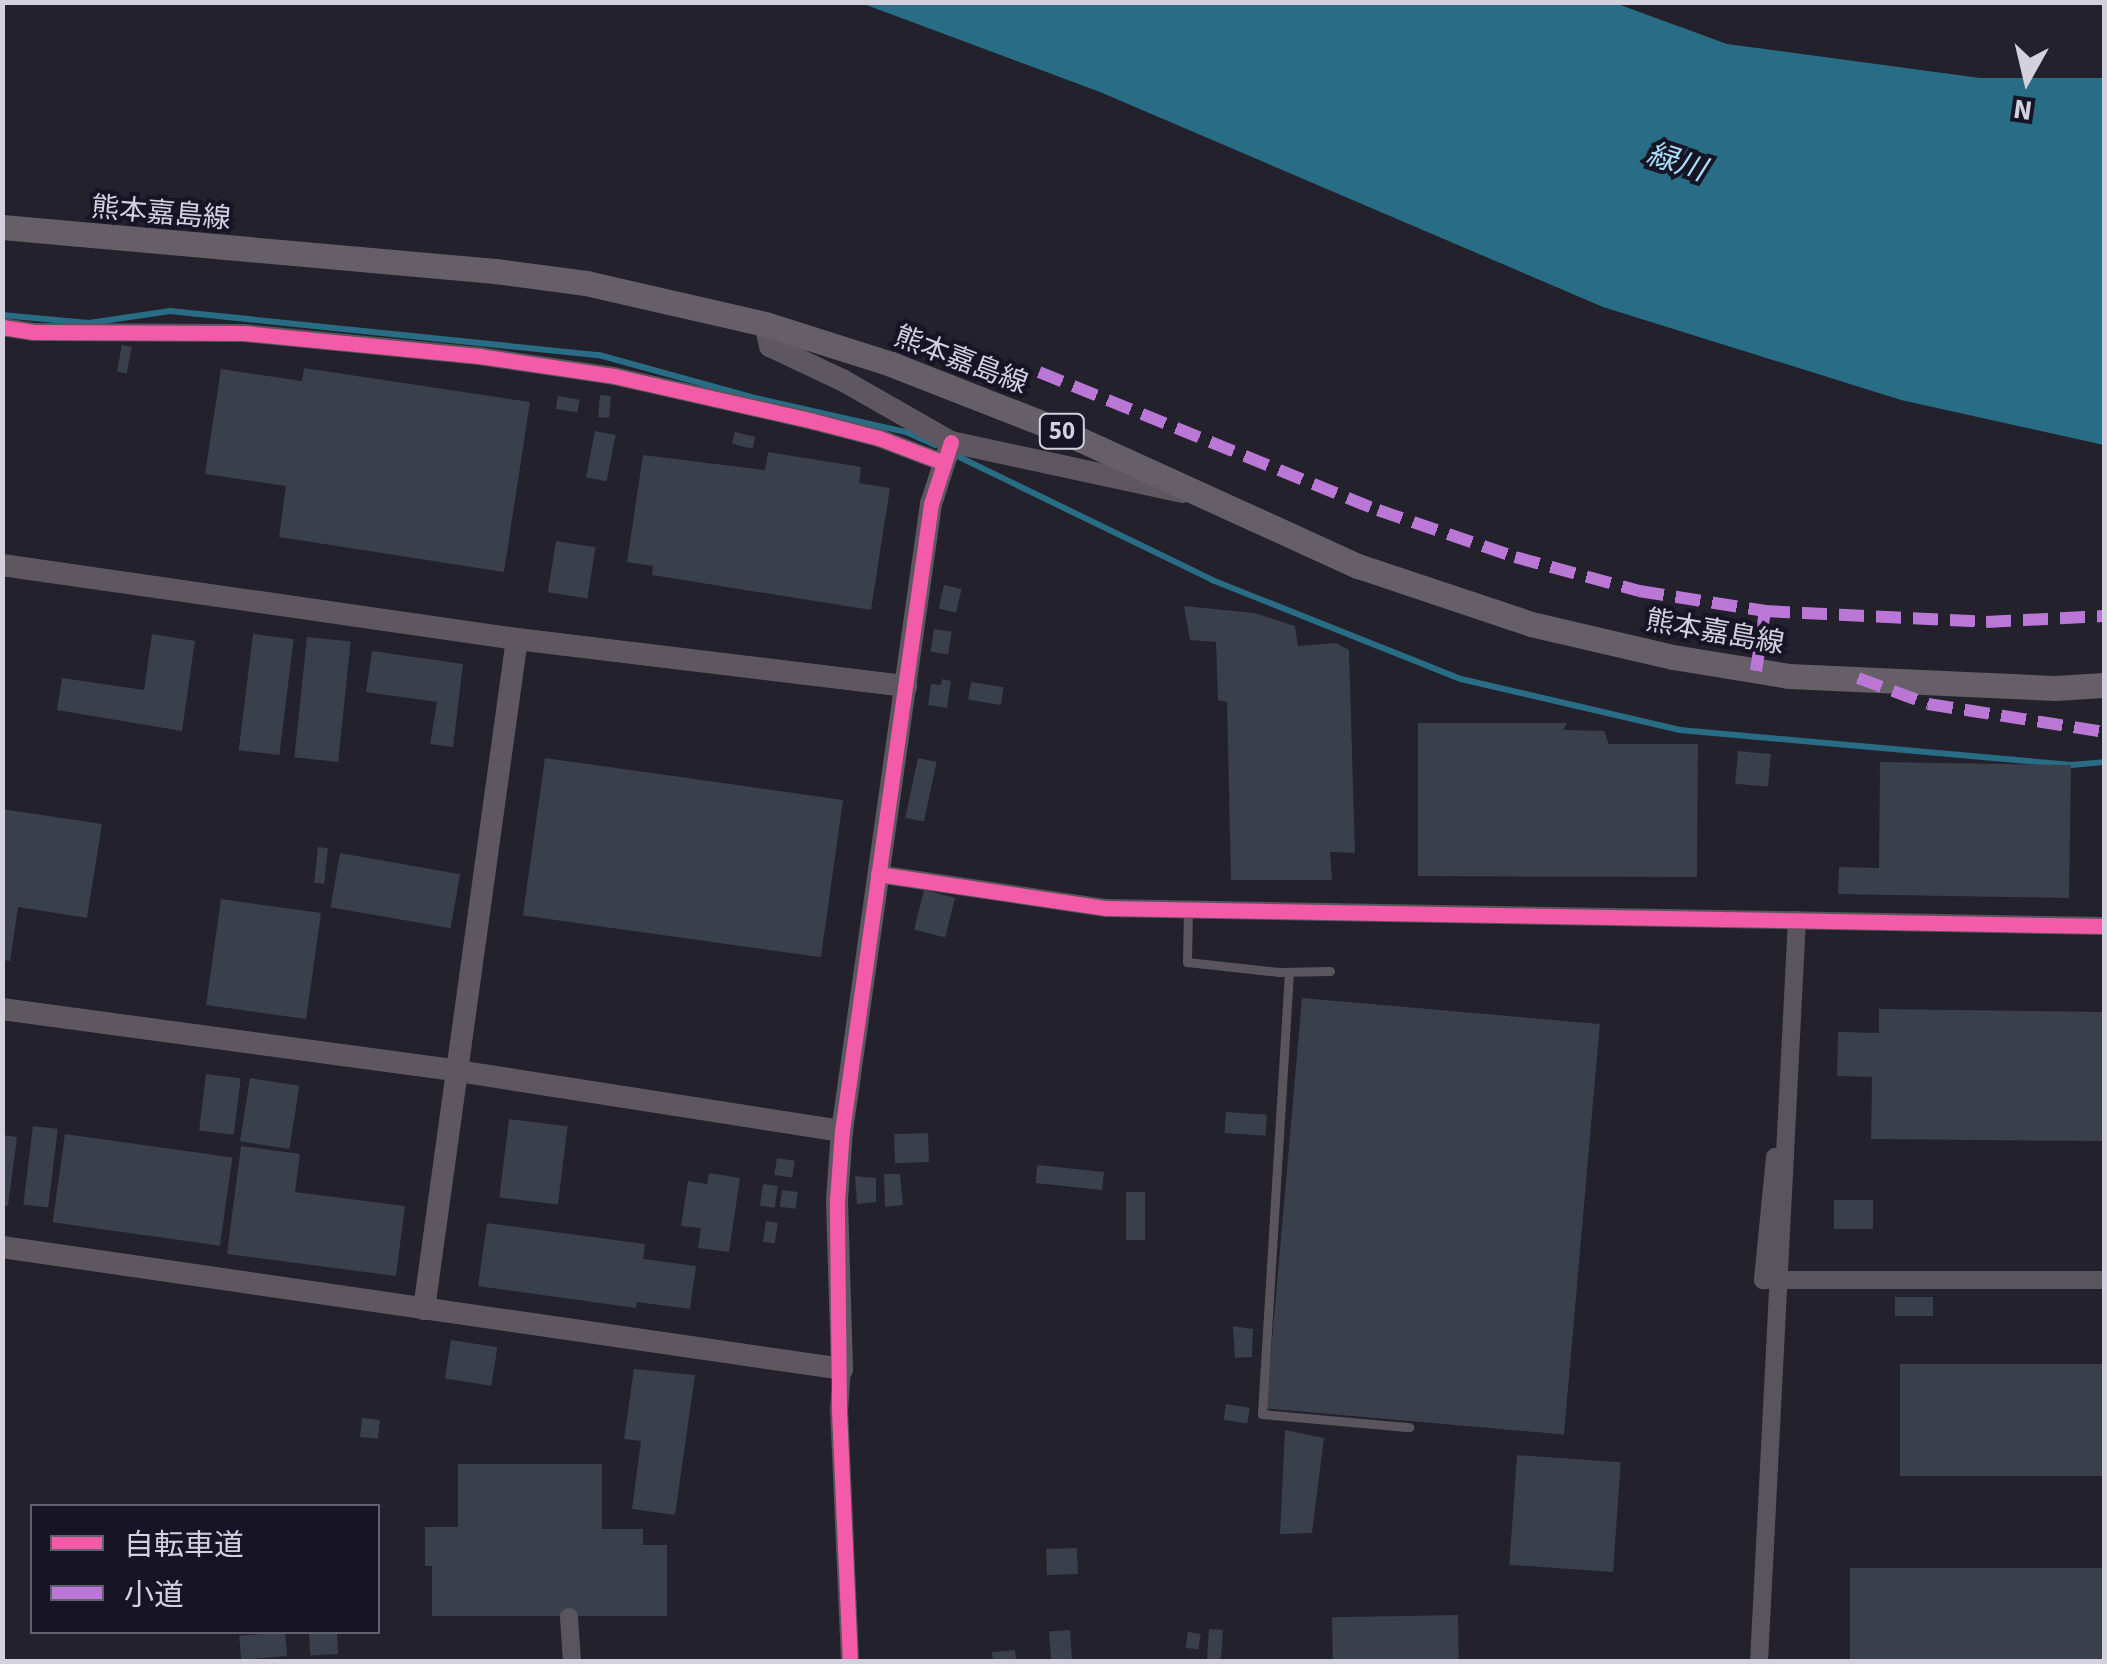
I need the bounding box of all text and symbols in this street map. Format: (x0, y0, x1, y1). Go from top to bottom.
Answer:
north arrow (1977, 30, 2077, 130)
text: N (2011, 89, 2035, 131)
water label: 緑川 (1642, 137, 1710, 189)
street label: 熊本嘉島線 (90, 190, 232, 236)
street label: 熊本嘉島線 (890, 319, 1032, 401)
road number: 50 (1037, 411, 1087, 451)
street label: 熊本嘉島線 (1643, 603, 1787, 661)
legend (30, 1504, 380, 1634)
text: 自転車道 (124, 1524, 244, 1567)
text: 小道 (124, 1574, 184, 1617)

